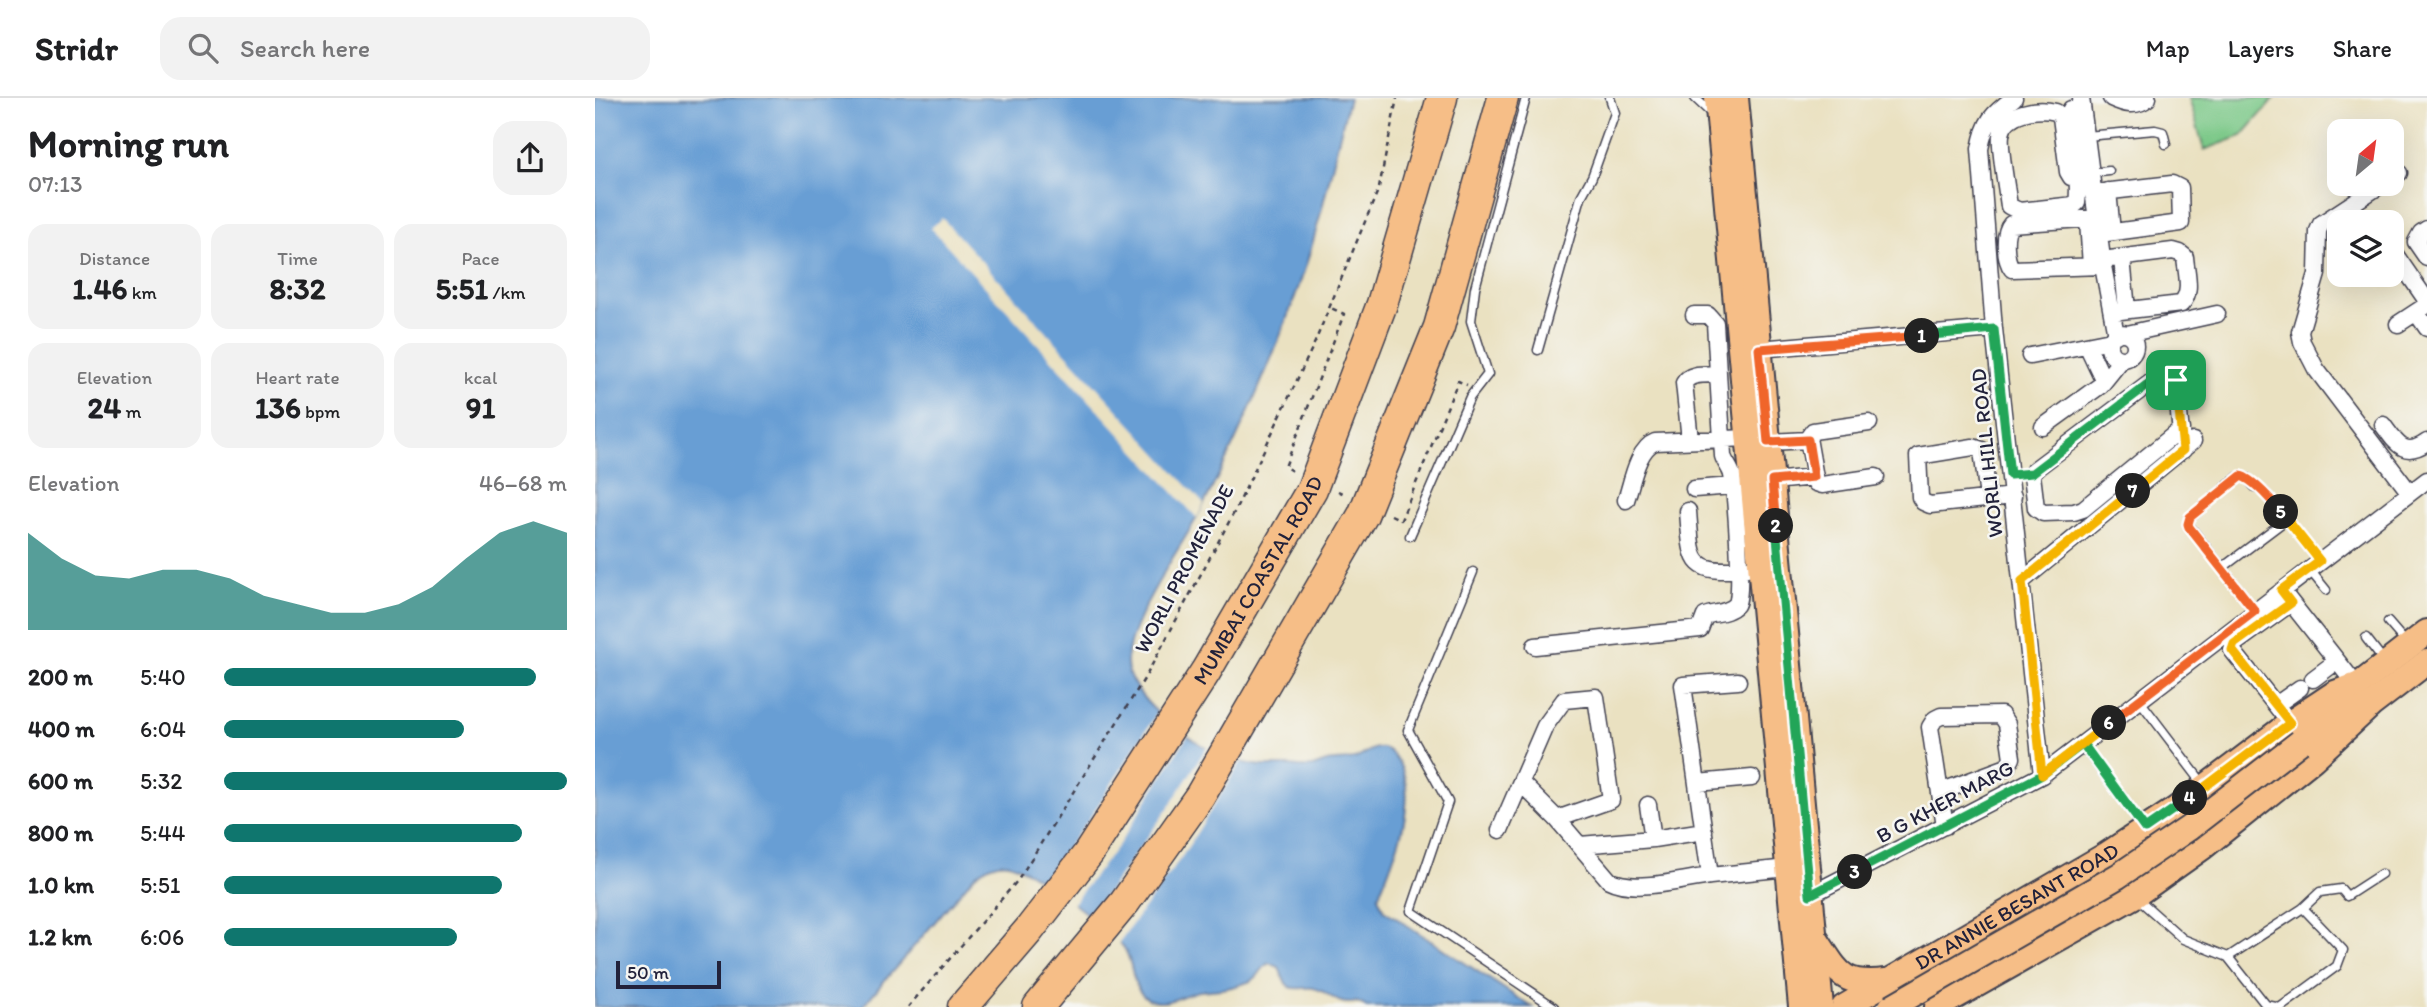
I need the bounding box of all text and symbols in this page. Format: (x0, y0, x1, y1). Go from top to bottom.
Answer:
search box (160, 17, 650, 80)
text: Stridr (35, 29, 118, 68)
icon: search (184, 29, 222, 67)
text: Search here (240, 32, 370, 64)
text: Map (2146, 34, 2190, 63)
text: Layers (2228, 34, 2295, 63)
text: Share (2333, 34, 2392, 63)
north arrow (2327, 119, 2405, 196)
map controls (2327, 119, 2404, 287)
text: Morning run (28, 121, 229, 167)
button: share (493, 121, 567, 195)
text: 07:13 (28, 170, 82, 198)
button: layers (2327, 210, 2404, 287)
text: Distance (79, 247, 150, 270)
text: Time (277, 247, 318, 270)
text: Pace (461, 247, 500, 270)
text: 1.46 (72, 270, 127, 307)
text: 8:32 (270, 270, 325, 307)
text: 5:51 (435, 270, 488, 307)
text: km (127, 281, 157, 304)
text: /km (488, 281, 526, 304)
pin: 1 (1905, 318, 1939, 354)
text: 1 (1917, 324, 1926, 347)
pin (2146, 350, 2206, 410)
icon: arrive (2157, 361, 2195, 399)
text: Elevation (77, 366, 152, 389)
text: Heart rate (255, 366, 340, 389)
text: kcal (464, 366, 497, 389)
street label: WORLI HILL ROAD (1965, 367, 2008, 539)
text: 24 (87, 389, 121, 426)
text: 136 (255, 389, 301, 426)
text: 91 (466, 389, 495, 426)
text: m (121, 400, 142, 423)
text: bpm (301, 400, 340, 423)
text: Elevation (28, 469, 119, 497)
text: 46–68 m (479, 469, 567, 497)
street label: MUMBAI COASTAL ROAD (1187, 472, 1328, 689)
pin: 7 (2115, 474, 2151, 508)
text: 7 (2128, 479, 2137, 502)
street label: WORLI PROMENADE (1128, 480, 1239, 657)
pin: 5 (2263, 494, 2299, 530)
text: 5 (2276, 500, 2285, 523)
pin: 2 (1759, 508, 1793, 544)
text: 2 (1771, 514, 1781, 537)
text: 200 m (28, 663, 93, 691)
text: 5:40 (140, 663, 186, 691)
pin: 6 (2091, 706, 2127, 740)
text: 6 (2103, 711, 2114, 734)
text: 400 m (28, 715, 95, 743)
text: 6:04 (140, 715, 186, 743)
street label: B G KHER MARG (1872, 755, 2018, 848)
text: 600 m (28, 767, 93, 795)
text: 5:32 (140, 767, 182, 795)
pin: 4 (2173, 780, 2207, 816)
text: 4 (2184, 786, 2195, 809)
text: 800 m (28, 819, 93, 847)
text: 5:44 (140, 819, 185, 847)
street label: DR ANNIE BESANT ROAD (1910, 837, 2123, 975)
pin: 3 (1837, 854, 1873, 890)
text: 3 (1849, 860, 1860, 883)
text: 1.0 km (28, 871, 94, 899)
text: 5:51 (140, 871, 180, 899)
text: 1.2 km (28, 923, 92, 951)
text: 6:06 (140, 923, 184, 951)
scale bar (616, 958, 721, 990)
text: 50 m (627, 961, 669, 984)

